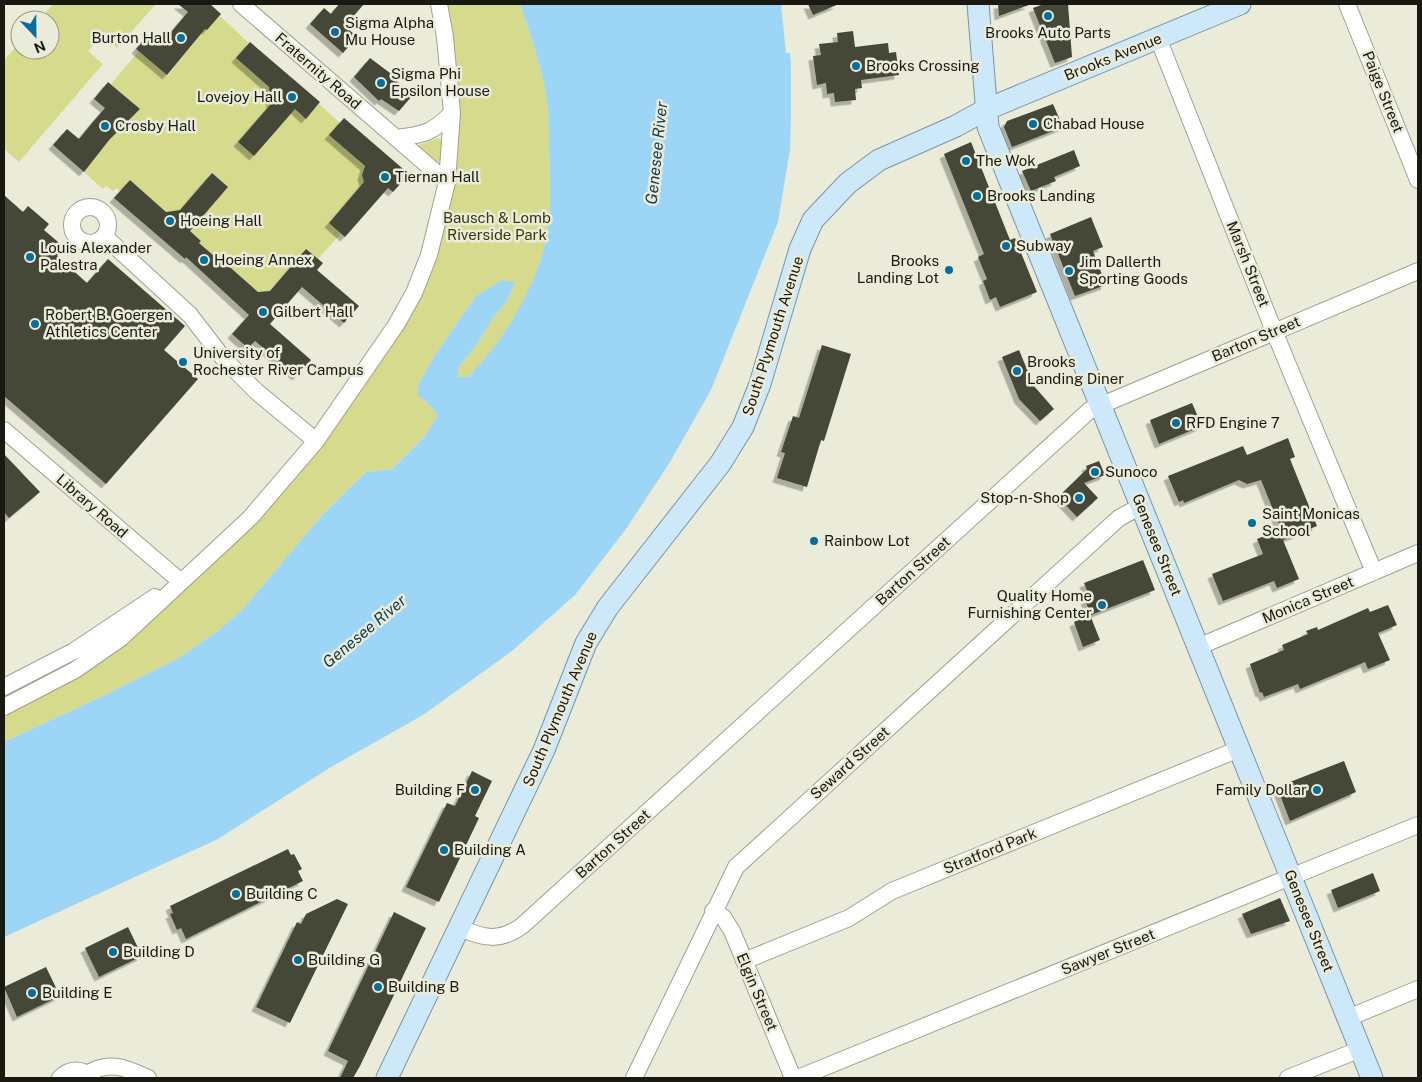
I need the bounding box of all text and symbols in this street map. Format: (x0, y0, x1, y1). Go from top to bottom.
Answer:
north arrow (10, 10, 60, 60)
marker: Brooks Auto Parts (1042, 10, 1054, 22)
place label: Sigma Alpha Mu House (345, 14, 434, 48)
place label: Brooks Auto Parts (985, 24, 1111, 41)
marker: Sigma Alpha Mu House (329, 26, 341, 38)
place label: Burton Hall (91, 29, 171, 46)
street label: Fraternity Road (272, 29, 365, 112)
street label: Brooks Avenue (1062, 29, 1164, 84)
marker: Burton Hall (175, 32, 187, 44)
text: N (32, 38, 48, 57)
street label: Paige Street (1359, 49, 1408, 135)
place label: Brooks Crossing (866, 57, 980, 74)
marker: Brooks Crossing (850, 60, 862, 72)
place label: Sigma Phi Epsilon House (391, 65, 490, 99)
marker: Sigma Phi Epsilon House (375, 77, 387, 89)
place label: Lovejoy Hall (197, 88, 282, 105)
marker: Lovejoy Hall (286, 91, 298, 103)
water label: Genesee River (642, 100, 671, 205)
place label: Chabad House (1043, 115, 1145, 132)
place label: Crosby Hall (115, 117, 196, 134)
marker: Chabad House (1027, 118, 1039, 130)
marker: Crosby Hall (99, 120, 111, 132)
place label: The Wok (976, 152, 1036, 169)
marker: The Wok (960, 155, 972, 167)
place label: Tiernan Hall (395, 168, 480, 185)
marker: Tiernan Hall (379, 171, 391, 183)
place label: Brooks Landing (987, 187, 1095, 204)
marker: Brooks Landing (971, 190, 983, 202)
park label: Bausch & Lomb Riverside Park (443, 209, 551, 243)
place label: Hoeing Hall (180, 212, 262, 229)
marker: Hoeing Hall (164, 215, 176, 227)
street label: Marsh Street (1224, 218, 1273, 309)
place label: Subway (1016, 237, 1071, 254)
place label: Louis Alexander Palestra (40, 239, 152, 273)
marker: Subway (1000, 240, 1012, 252)
marker: Louis Alexander Palestra (24, 251, 36, 263)
place label: Hoeing Annex (214, 251, 312, 268)
place label: Brooks Landing Lot (857, 252, 939, 286)
place label: Jim Dallerth Sporting Goods (1079, 253, 1188, 287)
marker: Hoeing Annex (198, 254, 210, 266)
street label: South Plymouth Avenue (739, 254, 806, 418)
marker: Brooks Landing Lot (943, 264, 955, 276)
marker: Jim Dallerth Sporting Goods (1063, 265, 1075, 277)
place label: Gilbert Hall (273, 303, 353, 320)
place label: Robert B. Goergen Athletics Center (45, 306, 173, 340)
marker: Gilbert Hall (257, 306, 269, 318)
street label: Barton Street (1209, 312, 1303, 365)
marker: Robert B. Goergen Athletics Center (29, 318, 41, 330)
place label: University of Rochester River Campus (193, 344, 363, 378)
place label: Brooks Landing Diner (1027, 353, 1124, 387)
marker: University of Rochester River Campus (177, 356, 189, 368)
marker: Brooks Landing Diner (1011, 365, 1023, 377)
place label: RFD Engine 7 (1186, 414, 1280, 431)
marker: RFD Engine 7 (1170, 417, 1182, 429)
place label: Sunoco (1105, 463, 1158, 480)
marker: Sunoco (1089, 466, 1101, 478)
street label: Library Road (53, 470, 131, 541)
place label: Stop-n-Shop (980, 489, 1069, 506)
street label: Genesee Street (1129, 491, 1186, 598)
marker: Stop-n-Shop (1073, 492, 1085, 504)
place label: Saint Monicas School (1262, 505, 1360, 539)
marker: Saint Monicas School (1246, 517, 1258, 529)
place label: Rainbow Lot (824, 532, 910, 549)
street label: Barton Street (872, 533, 953, 608)
marker: Rainbow Lot (808, 535, 820, 547)
street label: Monica Street (1259, 573, 1356, 626)
place label: Quality Home Furnishing Center (967, 587, 1092, 621)
water label: Genesee River (319, 590, 411, 672)
marker: Quality Home Furnishing Center (1096, 599, 1108, 611)
street label: South Plymouth Avenue (519, 629, 600, 789)
street label: Seward Street (807, 723, 893, 803)
place label: Building F (395, 781, 465, 798)
place label: Family Dollar (1215, 781, 1307, 798)
marker: Building F (469, 784, 481, 796)
marker: Family Dollar (1311, 784, 1323, 796)
street label: Barton Street (572, 806, 653, 881)
street label: Stratford Park (941, 824, 1039, 877)
place label: Building A (454, 841, 526, 858)
marker: Building A (438, 844, 450, 856)
street label: Genesee Street (1281, 867, 1338, 974)
place label: Building C (246, 885, 318, 902)
marker: Building C (230, 888, 242, 900)
street label: Sawyer Street (1058, 925, 1157, 978)
place label: Building D (123, 943, 195, 960)
marker: Building D (107, 946, 119, 958)
street label: Elgin Street (733, 950, 782, 1034)
place label: Building G (308, 951, 380, 968)
marker: Building G (292, 954, 304, 966)
place label: Building B (388, 978, 459, 995)
marker: Building B (372, 981, 384, 993)
place label: Building E (42, 984, 113, 1001)
marker: Building E (26, 987, 38, 999)

